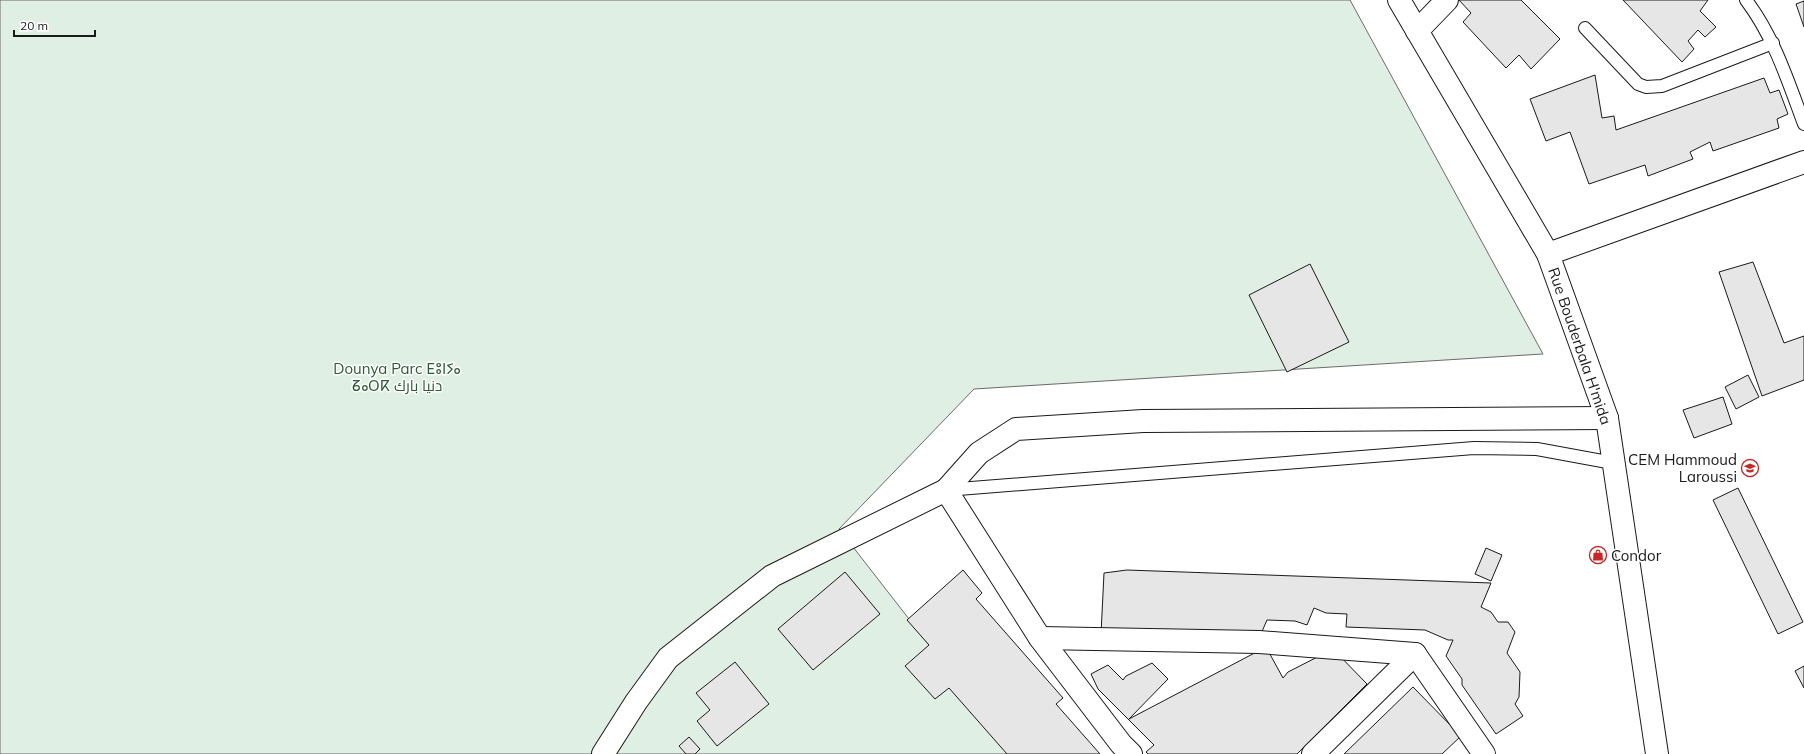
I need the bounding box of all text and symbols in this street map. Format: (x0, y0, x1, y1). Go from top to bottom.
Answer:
scale bar (14, 12, 95, 38)
text: 20 m (20, 18, 48, 33)
street label: Rue Bouderbala H'mida (1544, 265, 1616, 427)
park label: Dounya Parc ⴹⵓⵏⵢⴰ ⵒⴰⵔⴽ دنيا بارك (333, 359, 461, 395)
place label: CEM Hammoud Laroussi (1628, 450, 1737, 486)
school or university icon: CEM Hammoud Laroussi (1740, 458, 1760, 478)
shop icon: Condor (1588, 545, 1608, 565)
place label: Condor (1611, 546, 1662, 565)

